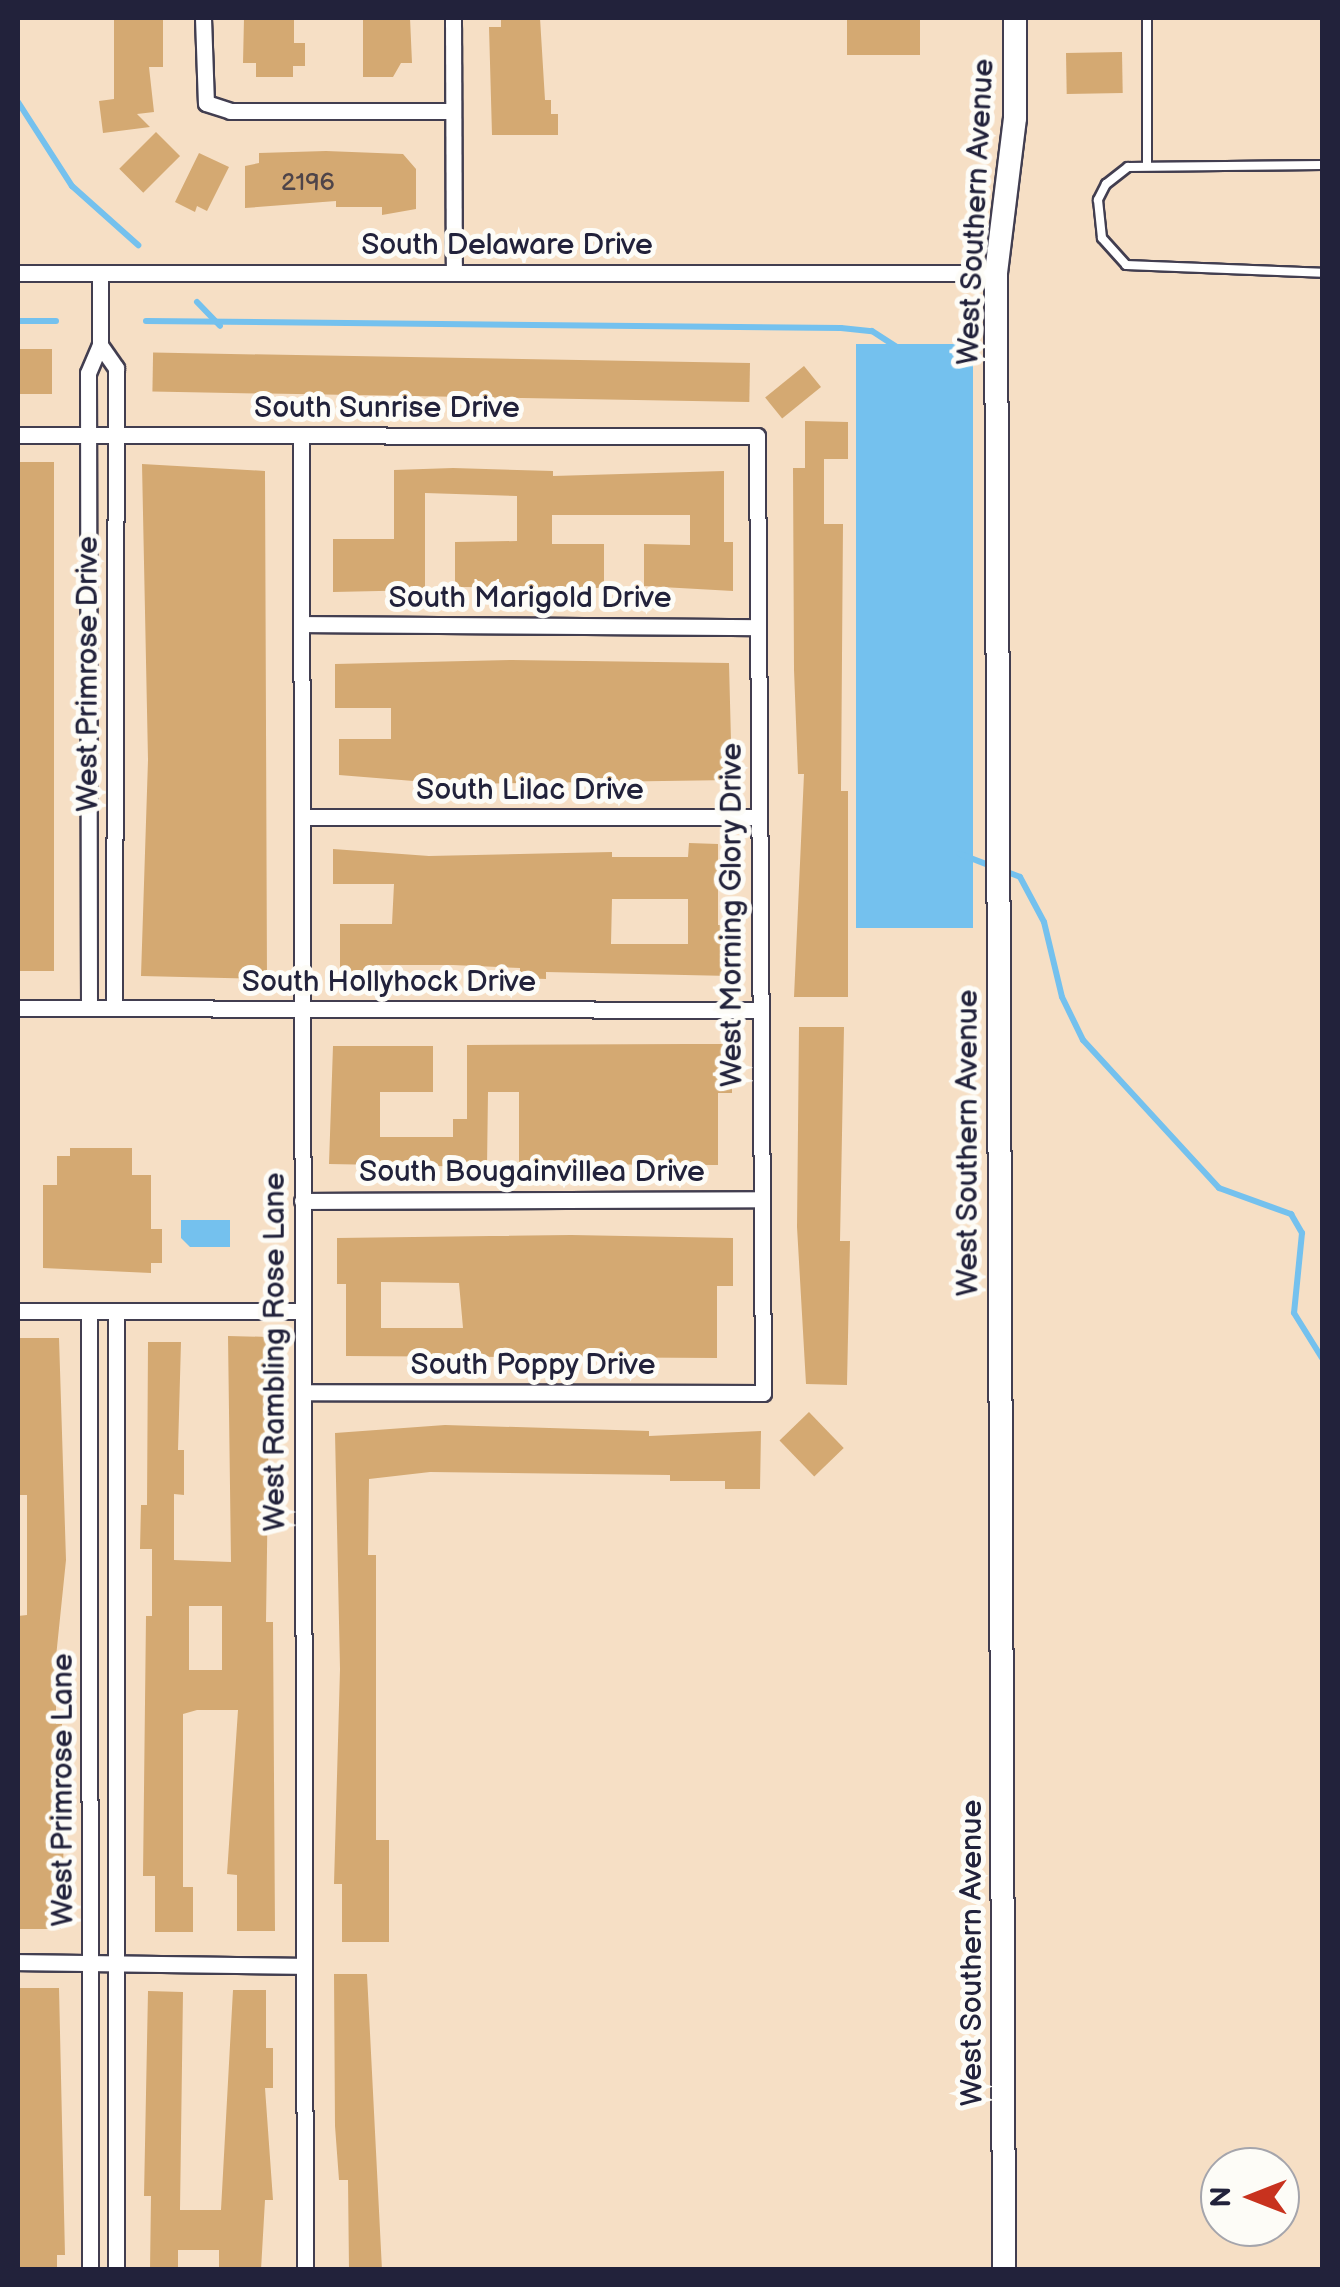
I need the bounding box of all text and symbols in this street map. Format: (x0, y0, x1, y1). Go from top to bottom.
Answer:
street label: West Southern Avenue (950, 58, 1002, 366)
house number: 2196 (281, 168, 335, 198)
street label: South Delaware Drive (361, 227, 653, 263)
street label: South Sunrise Drive (254, 390, 520, 426)
street label: West Primrose Drive (70, 536, 106, 812)
street label: South Marigold Drive (389, 580, 671, 616)
street label: West Morning Glory Drive (714, 742, 750, 1088)
street label: South Lilac Drive (416, 772, 644, 808)
street label: South Hollyhock Drive (242, 964, 536, 1000)
street label: West Southern Avenue (950, 989, 986, 1297)
street label: South Bougainvillea Drive (359, 1154, 705, 1190)
street label: West Rambling Rose Lane (257, 1172, 293, 1532)
street label: South Poppy Drive (410, 1347, 656, 1383)
street label: West Primrose Lane (45, 1653, 81, 1927)
street label: West Southern Avenue (954, 1799, 990, 2107)
north arrow (1200, 2147, 1300, 2247)
text: N (1205, 2186, 1238, 2208)

